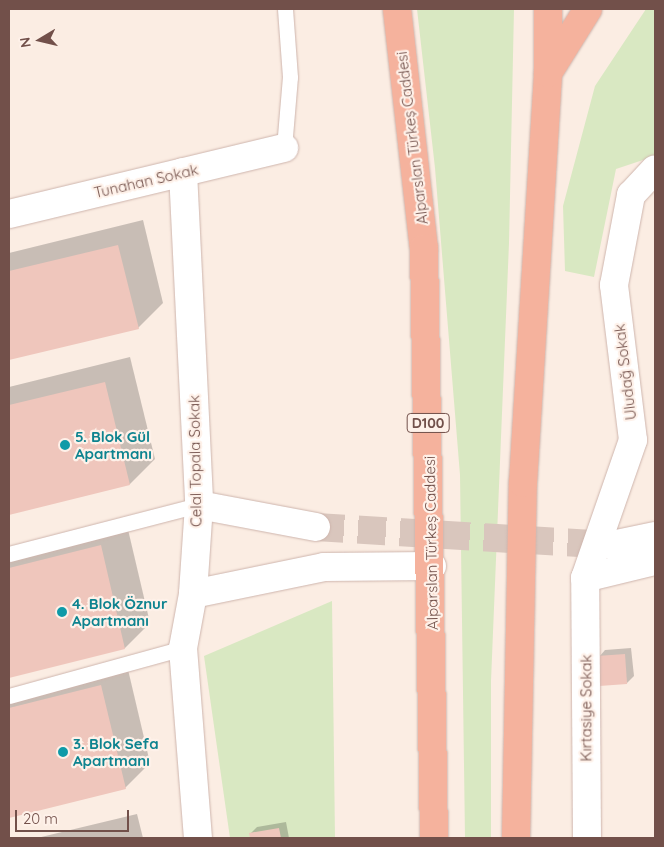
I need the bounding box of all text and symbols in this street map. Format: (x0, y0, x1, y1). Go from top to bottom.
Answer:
north arrow (15, 15, 65, 65)
text: N (15, 36, 35, 49)
street label: Alparslan Türkeş Caddesi (392, 50, 432, 226)
street label: Tunahan Sokak (92, 160, 200, 202)
street label: Uludağ Sokak (610, 323, 640, 421)
street label: Celal Topala Sokak (185, 395, 205, 527)
road number: D100 (406, 412, 450, 434)
place label: 5. Blok Gül Apartmanı (75, 427, 152, 462)
marker: 5. Blok Gül Apartmanı (59, 439, 71, 451)
street label: Alparslan Türkeş Caddesi (420, 456, 442, 630)
place label: 4. Blok Öznur Apartmanı (72, 594, 167, 629)
marker: 4. Blok Öznur Apartmanı (56, 606, 68, 618)
street label: Kırtasiye Sokak (577, 654, 595, 762)
place label: 3. Blok Sefa Apartmanı (73, 734, 159, 769)
marker: 3. Blok Sefa Apartmanı (57, 746, 69, 758)
scale bar (18, 800, 131, 832)
text: 20 m (23, 809, 58, 828)

